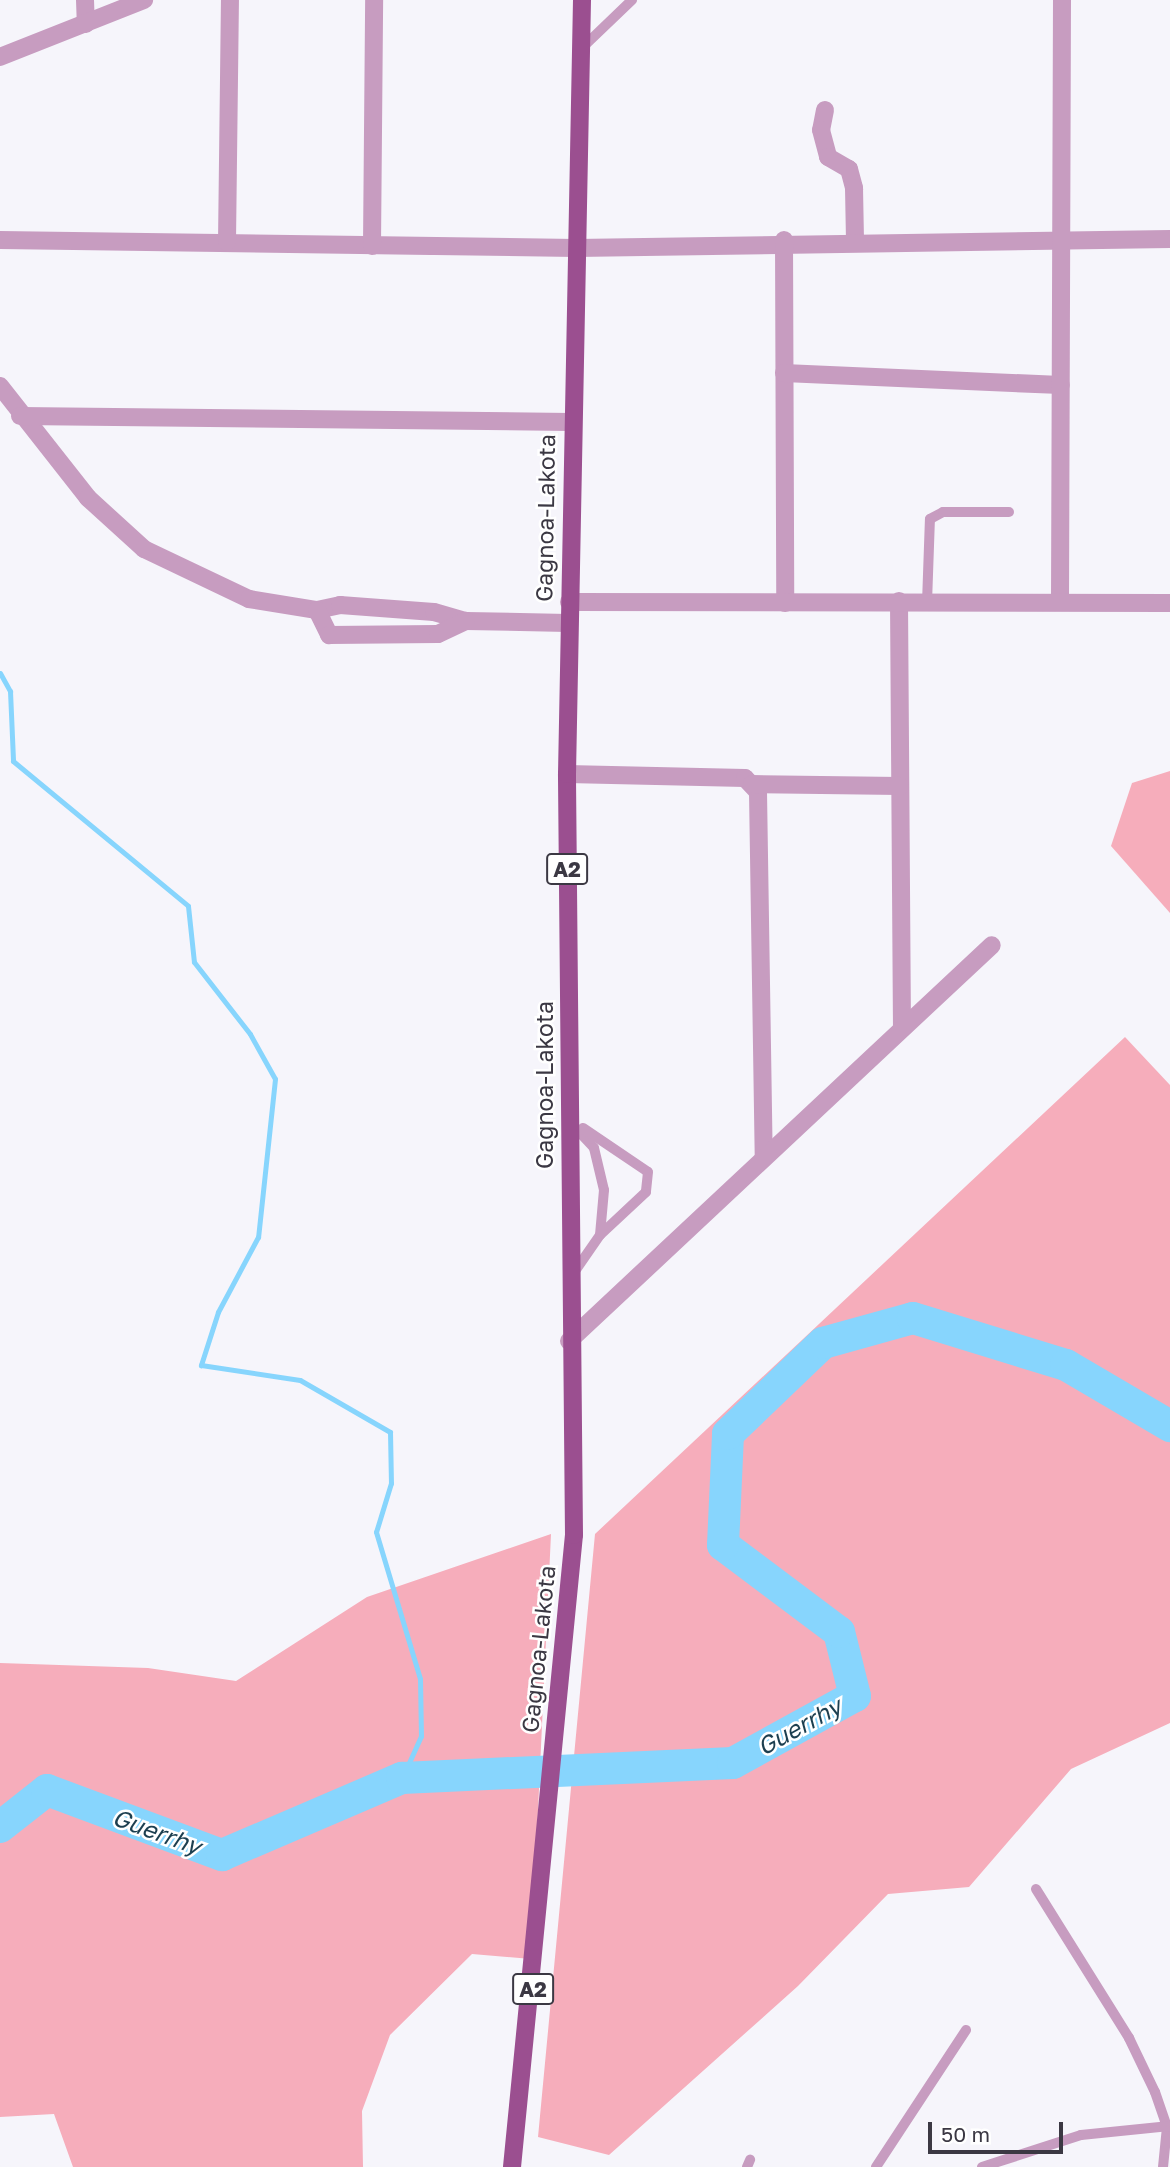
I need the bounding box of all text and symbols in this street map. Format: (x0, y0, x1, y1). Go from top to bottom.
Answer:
street label: Gagnoa-Lakota (530, 434, 560, 602)
road number: A2 (546, 852, 588, 886)
street label: Gagnoa-Lakota (530, 1001, 558, 1169)
street label: Gagnoa-Lakota (516, 1564, 560, 1734)
water label: Guerrhy (752, 1691, 846, 1761)
water label: Guerrhy (109, 1802, 205, 1860)
road number: A2 (512, 1972, 554, 2007)
scale bar (932, 2108, 1067, 2152)
text: 50 m (941, 2121, 990, 2147)

